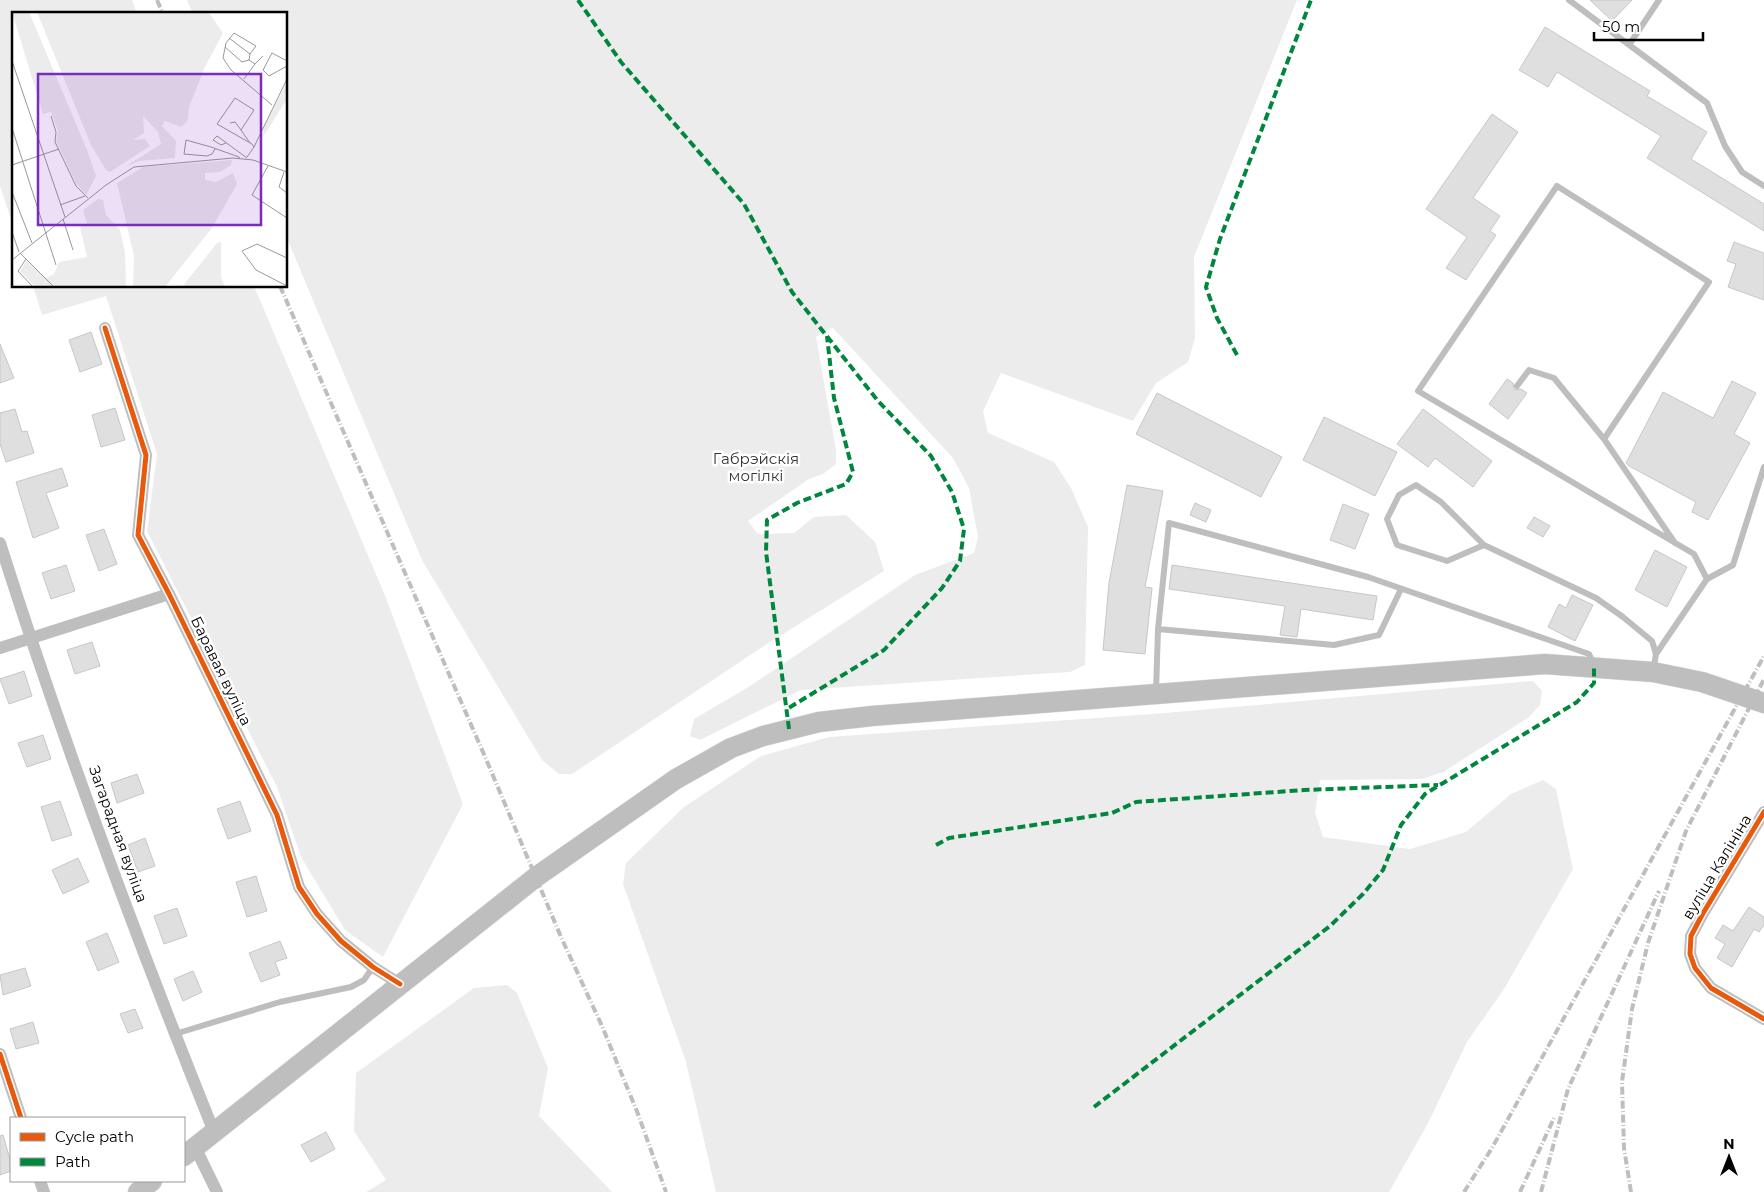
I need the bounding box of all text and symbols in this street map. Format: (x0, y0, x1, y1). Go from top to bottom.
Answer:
scale bar (1594, 10, 1703, 42)
inset map (12, 12, 288, 288)
text: 50 m (1602, 17, 1640, 36)
park label: Габрэйскія могілкі (713, 449, 799, 485)
street label: Баравая вуліца (187, 613, 256, 729)
street label: Загарадная вуліца (85, 763, 152, 905)
street label: вуліца Калініна (1678, 811, 1755, 923)
legend (10, 1117, 185, 1182)
text: Cycle path (55, 1127, 134, 1146)
north arrow (1704, 1132, 1754, 1182)
text: N (1723, 1135, 1735, 1153)
text: Path (55, 1152, 91, 1171)

